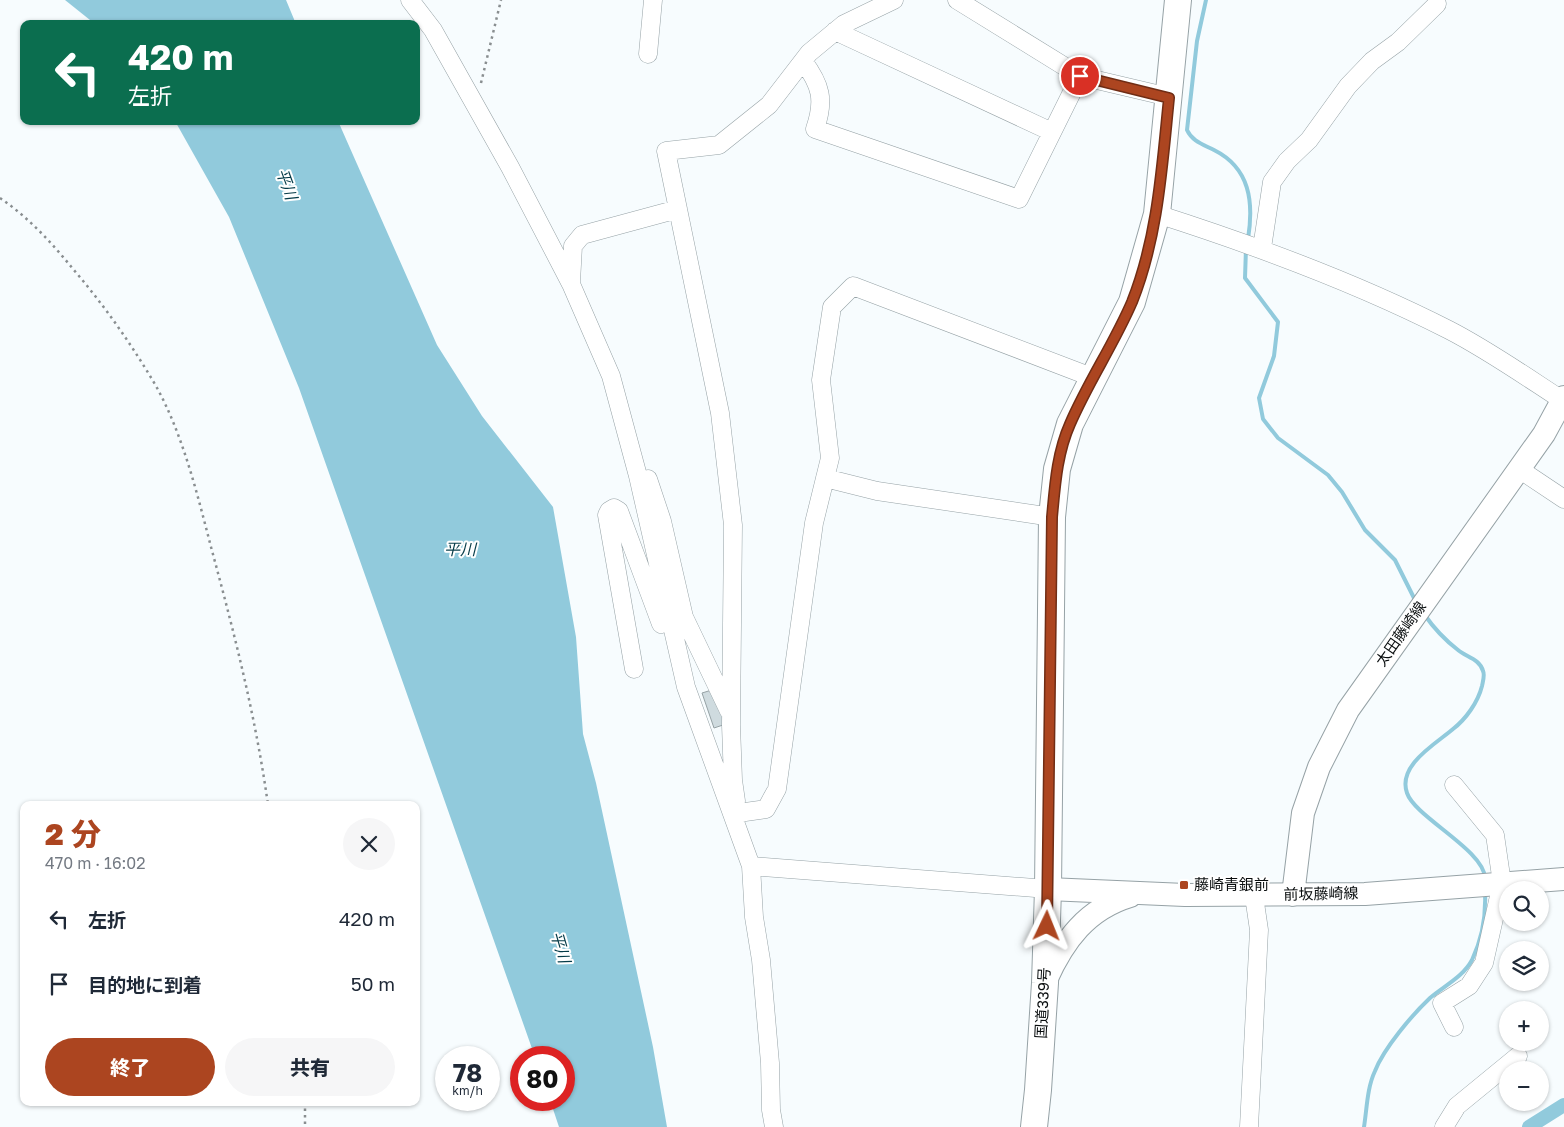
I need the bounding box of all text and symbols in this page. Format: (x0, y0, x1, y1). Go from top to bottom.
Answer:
text: 420 m (128, 36, 233, 78)
icon: left (45, 40, 110, 105)
pin (1059, 55, 1101, 97)
icon: arrive (1066, 62, 1094, 90)
text: 左折 (128, 82, 172, 109)
water label: 平川 (272, 166, 303, 204)
water label: 平川 (444, 539, 478, 559)
street label: 太田藤崎線 (1371, 598, 1429, 669)
text: 2 分 (45, 816, 101, 852)
button: close (343, 818, 395, 870)
text: 470 m · 16:02 (45, 853, 146, 873)
place label: 藤崎青銀前 (1194, 875, 1269, 893)
marker: 藤崎青銀前 (1178, 879, 1190, 891)
map controls (1499, 881, 1549, 1111)
button: search (1499, 881, 1549, 931)
street label: 前坂藤崎線 (1283, 883, 1359, 903)
position arrow (1020, 899, 1072, 951)
icon: left (45, 905, 73, 933)
text: 420 m (339, 907, 395, 930)
text: 左折 (88, 908, 126, 931)
water label: 平川 (547, 929, 576, 967)
button: layers (1499, 941, 1549, 991)
street label: 国道339号 (1031, 967, 1053, 1039)
icon: arrive (45, 970, 73, 998)
text: 50 m (351, 972, 395, 995)
text: 目的地に到着 (88, 973, 202, 996)
button: + (1499, 1001, 1549, 1051)
button: 終了 (45, 1038, 215, 1096)
button: 共有 (225, 1038, 395, 1096)
speed limit sign: 80 (510, 1046, 575, 1111)
text: 78 (453, 1057, 482, 1088)
button: − (1499, 1061, 1549, 1111)
text: km/h (452, 1083, 483, 1098)

